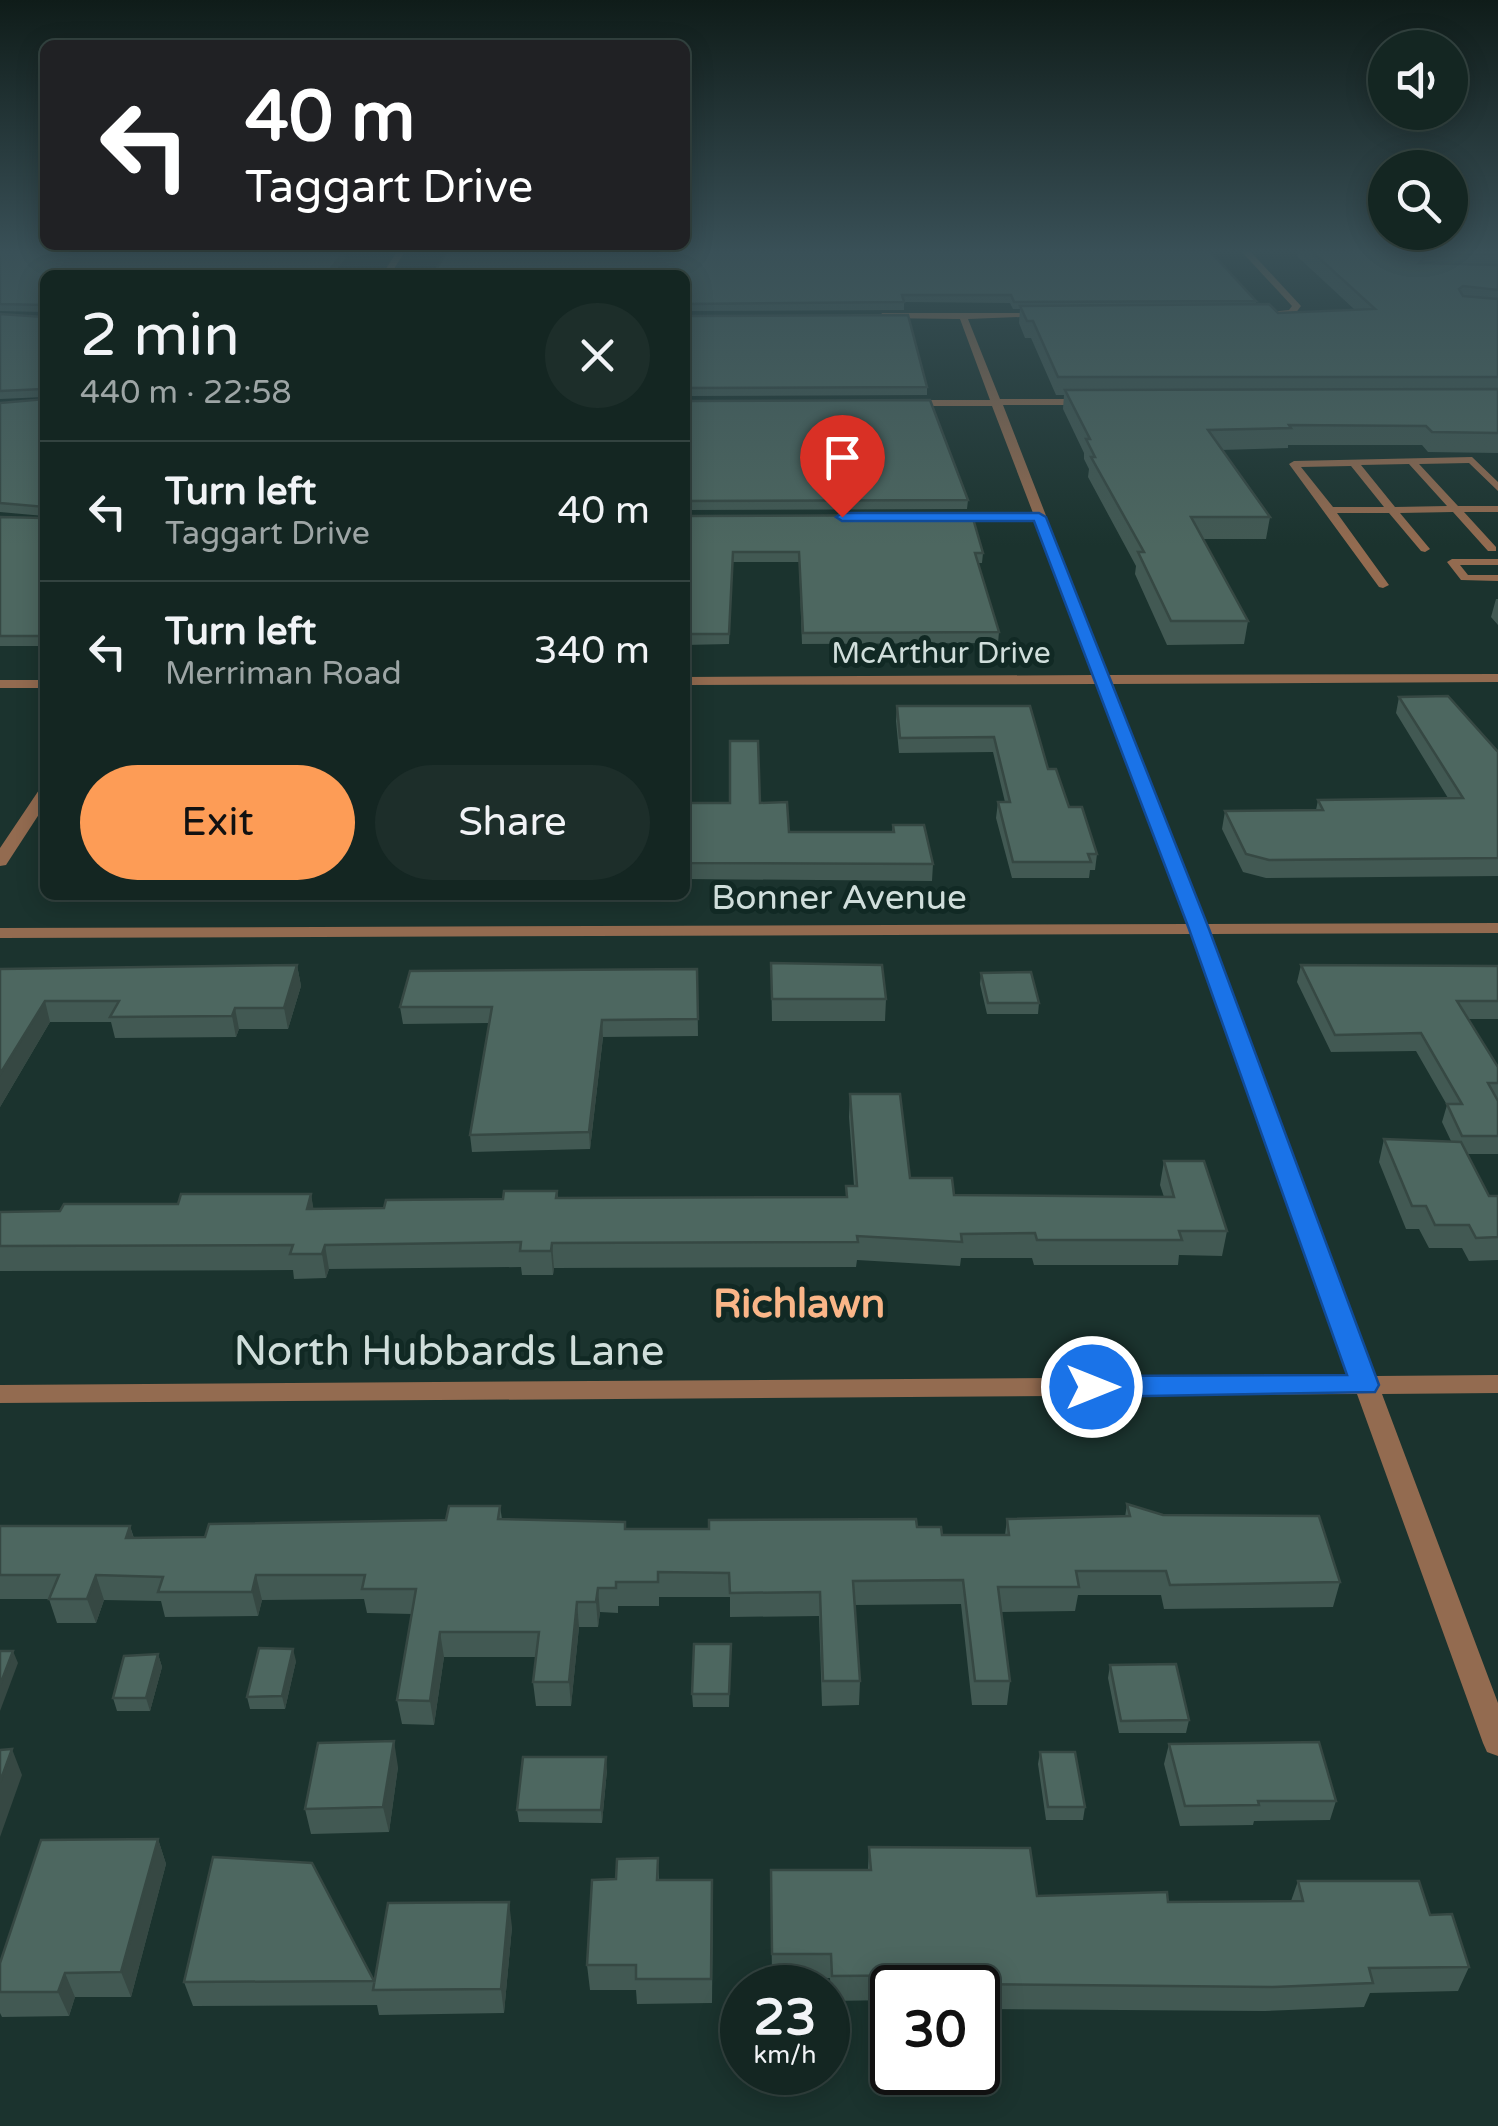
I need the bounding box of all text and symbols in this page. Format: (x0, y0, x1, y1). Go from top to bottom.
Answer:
map controls (1368, 30, 1468, 250)
button: sound (1368, 30, 1468, 130)
text: 40 m (245, 76, 415, 160)
icon: left (80, 80, 210, 210)
button: search (1368, 150, 1468, 250)
text: Taggart Drive (245, 161, 533, 215)
text: 2 min (80, 300, 240, 372)
button: close (545, 303, 650, 408)
text: 440 m · 22:58 (80, 374, 292, 412)
pin (800, 415, 885, 518)
icon: arrive (815, 430, 870, 485)
text: Turn left (165, 469, 316, 515)
icon: left (80, 484, 135, 539)
text: 40 m (558, 488, 650, 534)
text: Taggart Drive (165, 515, 370, 553)
text: Turn left (165, 609, 316, 655)
icon: left (80, 624, 135, 679)
text: 340 m (534, 628, 650, 674)
street label: McArthur Drive (831, 635, 1051, 672)
text: Merriman Road (165, 655, 402, 693)
button: Exit (80, 765, 355, 880)
button: Share (375, 765, 650, 880)
street label: Bonner Avenue (711, 877, 967, 919)
district label: Richlawn (713, 1280, 885, 1328)
street label: North Hubbards Lane (234, 1326, 664, 1377)
position arrow (1040, 1335, 1144, 1439)
speed limit sign: 30 (870, 1965, 1000, 2095)
text: 23 (754, 1988, 816, 2048)
text: km/h (754, 2040, 816, 2070)

